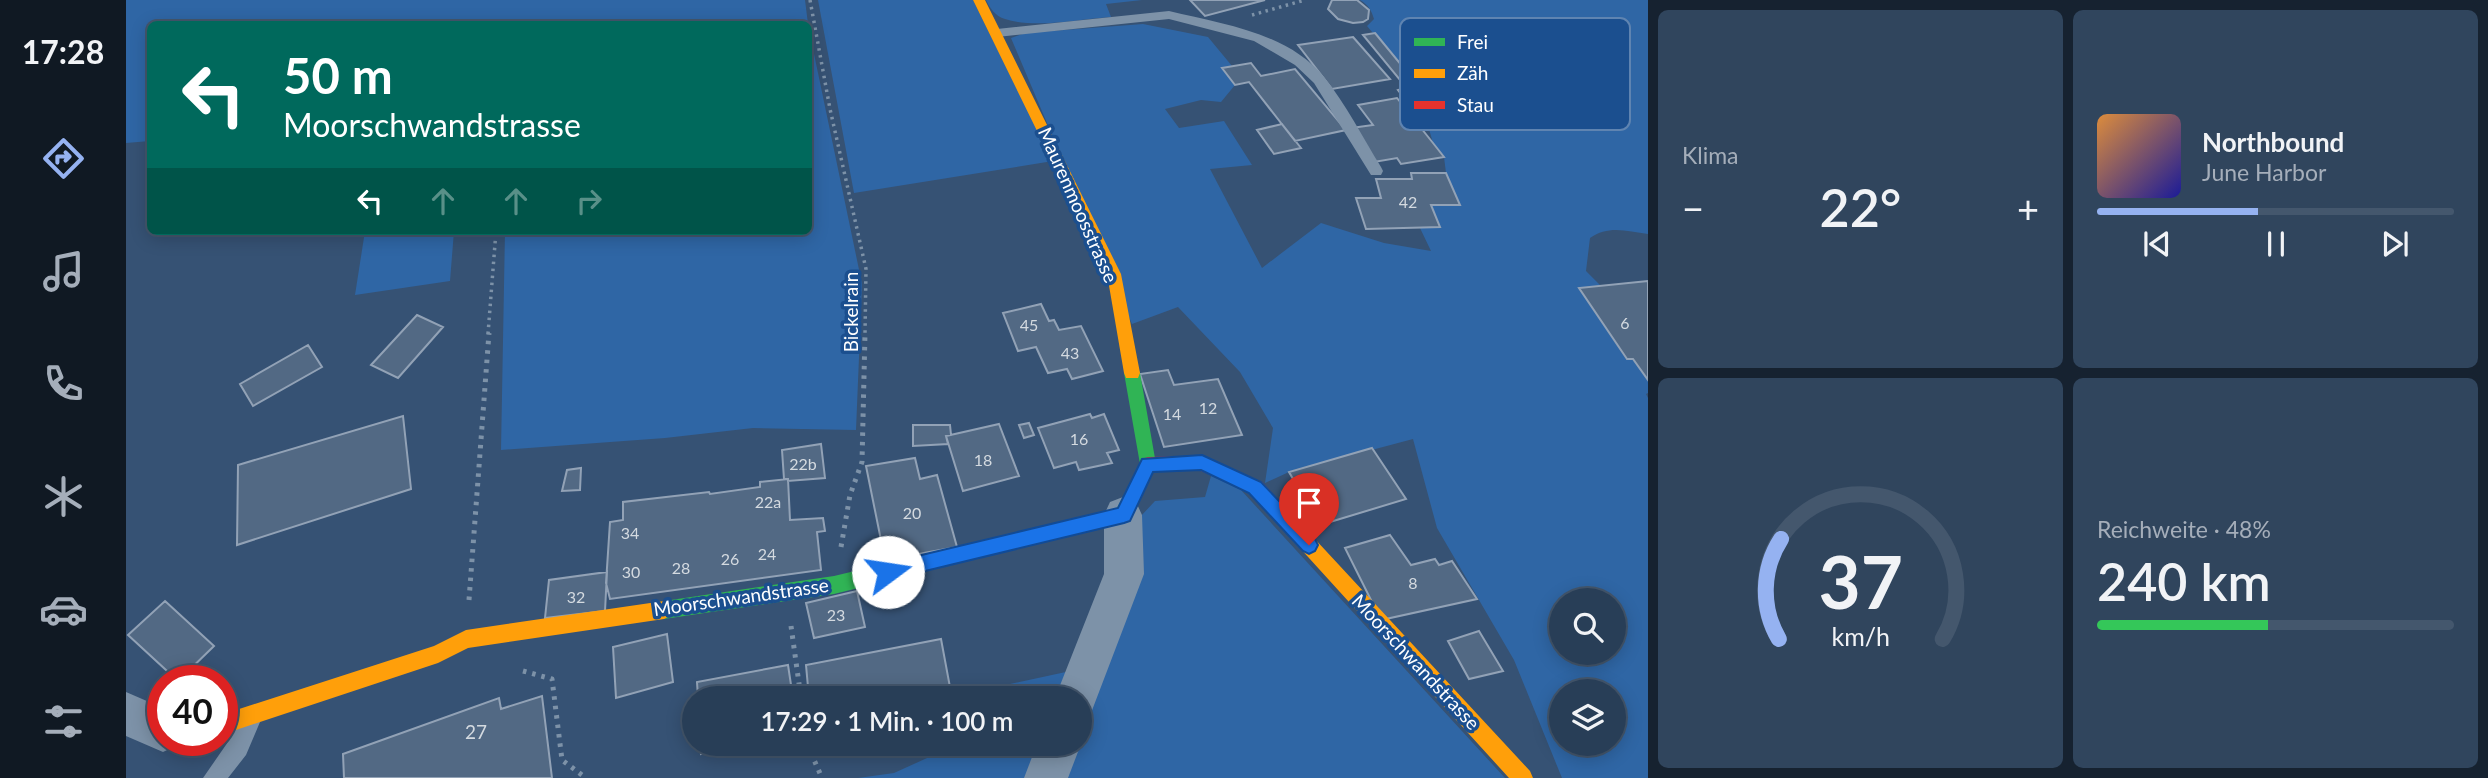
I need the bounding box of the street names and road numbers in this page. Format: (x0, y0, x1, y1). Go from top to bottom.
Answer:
street label: Maurenmoosstrasse (1034, 124, 1123, 286)
street label: Bickelrain (839, 272, 862, 352)
street label: Moorschwandstrasse (652, 573, 830, 620)
street label: Moorschwandstrasse (1348, 589, 1485, 734)

